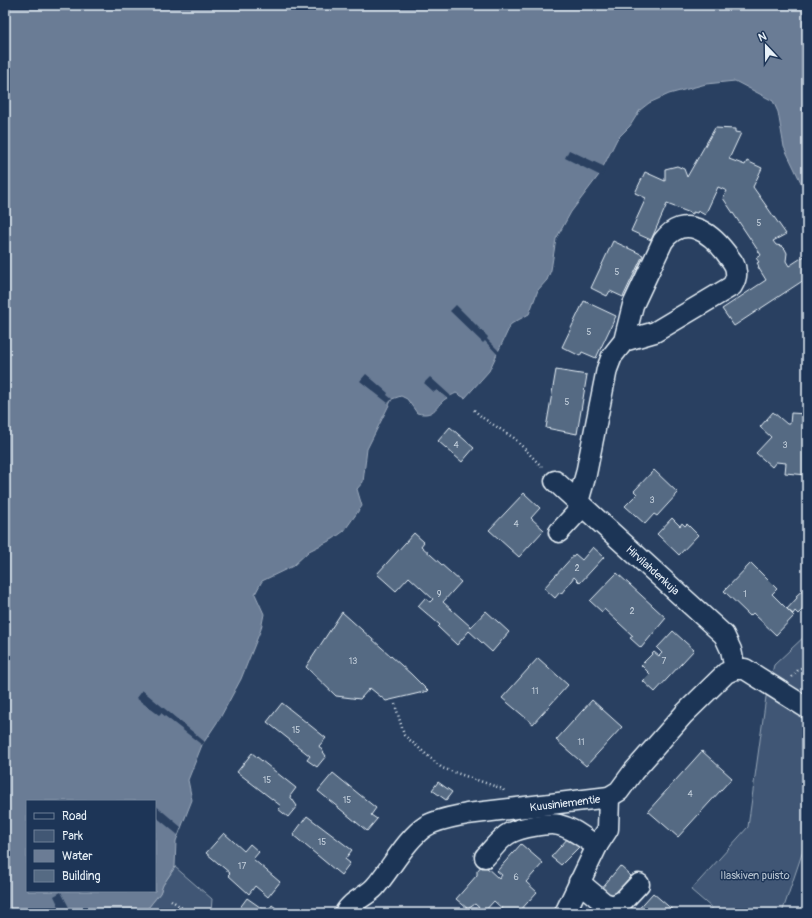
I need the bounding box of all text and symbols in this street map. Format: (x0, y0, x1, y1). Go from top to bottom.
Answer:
north arrow (746, 26, 786, 66)
text: N (757, 30, 769, 45)
house number: 5 (757, 218, 762, 229)
house number: 5 (615, 267, 620, 278)
house number: 5 (587, 327, 592, 338)
house number: 5 (565, 397, 570, 408)
house number: 4 (453, 440, 459, 451)
house number: 3 (782, 440, 788, 451)
house number: 3 (649, 495, 655, 506)
house number: 4 (513, 519, 519, 530)
street label: Hirvilahdenkuja (623, 543, 682, 598)
house number: 2 (574, 563, 580, 574)
house number: 9 (437, 589, 442, 600)
house number: 1 (743, 589, 747, 600)
house number: 2 (629, 606, 635, 617)
house number: 13 (349, 656, 357, 667)
house number: 7 (662, 656, 667, 667)
house number: 11 (531, 686, 539, 697)
house number: 15 (292, 725, 300, 736)
house number: 11 (577, 737, 585, 748)
house number: 15 (263, 775, 271, 786)
house number: 4 (687, 789, 693, 800)
street label: Kuusiniementie (529, 793, 602, 814)
house number: 15 (343, 795, 351, 806)
legend (26, 800, 156, 892)
text: Road (62, 809, 87, 824)
text: Park (62, 829, 83, 844)
house number: 15 (318, 837, 326, 848)
text: Water (62, 849, 93, 864)
house number: 17 (238, 861, 246, 872)
text: Building (62, 869, 101, 884)
park label: Ilaskiven puisto (720, 869, 790, 882)
house number: 6 (513, 872, 519, 883)

